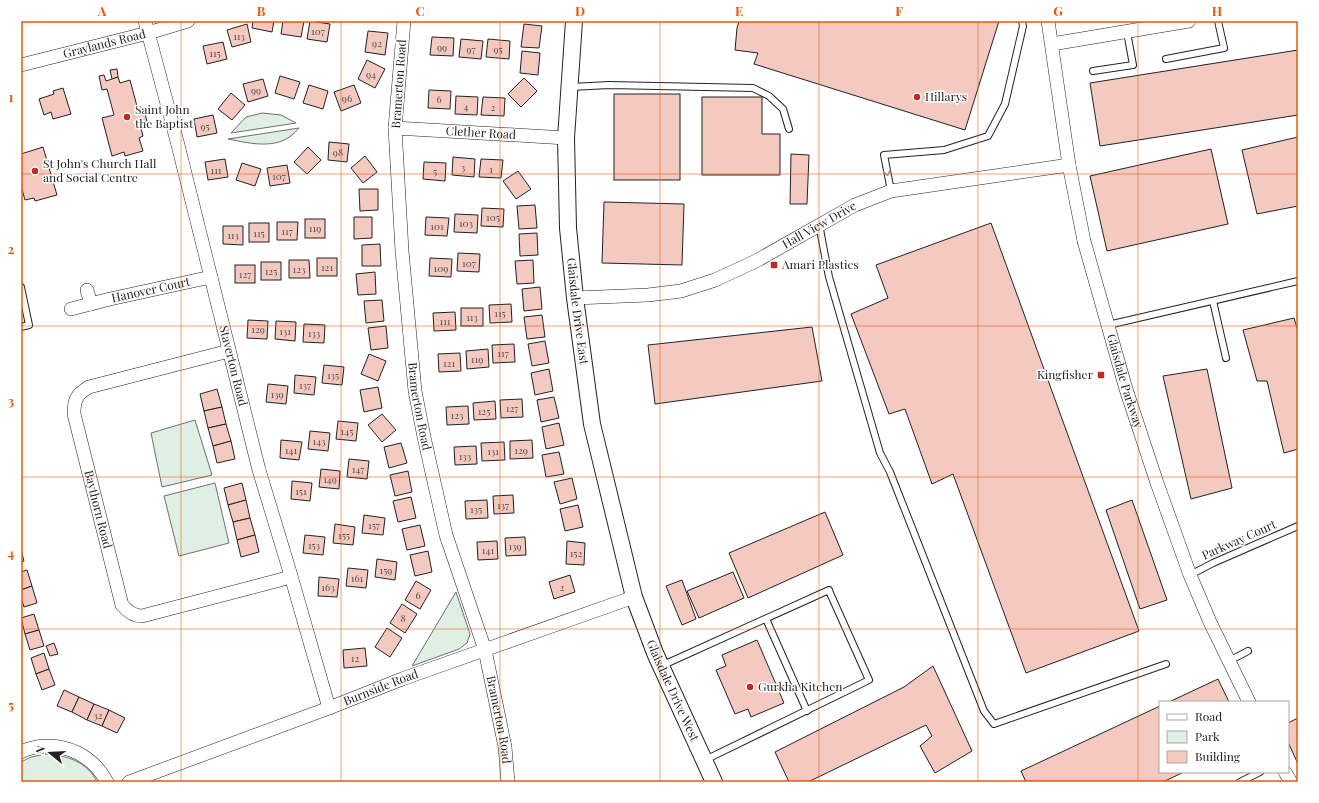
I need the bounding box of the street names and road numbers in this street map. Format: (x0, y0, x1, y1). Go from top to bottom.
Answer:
street label: Graylands Road (61, 25, 147, 61)
street label: Bramerton Road (387, 39, 409, 129)
street label: Clether Road (445, 122, 517, 142)
street label: Hall View Drive (779, 197, 859, 252)
street label: Glaisdale Drive East (564, 257, 593, 366)
street label: Hanover Court (110, 273, 192, 305)
street label: Staverton Road (216, 324, 252, 408)
street label: Glaisdale Parkway (1104, 332, 1147, 430)
street label: Bramerton Road (405, 362, 436, 452)
street label: Baythorn Road (81, 468, 116, 550)
street label: Parkway Court (1199, 515, 1279, 563)
street label: Glaisdale Drive West (644, 637, 704, 744)
street label: Burnside Road (341, 665, 420, 709)
street label: Bramerton Road (483, 674, 515, 764)

